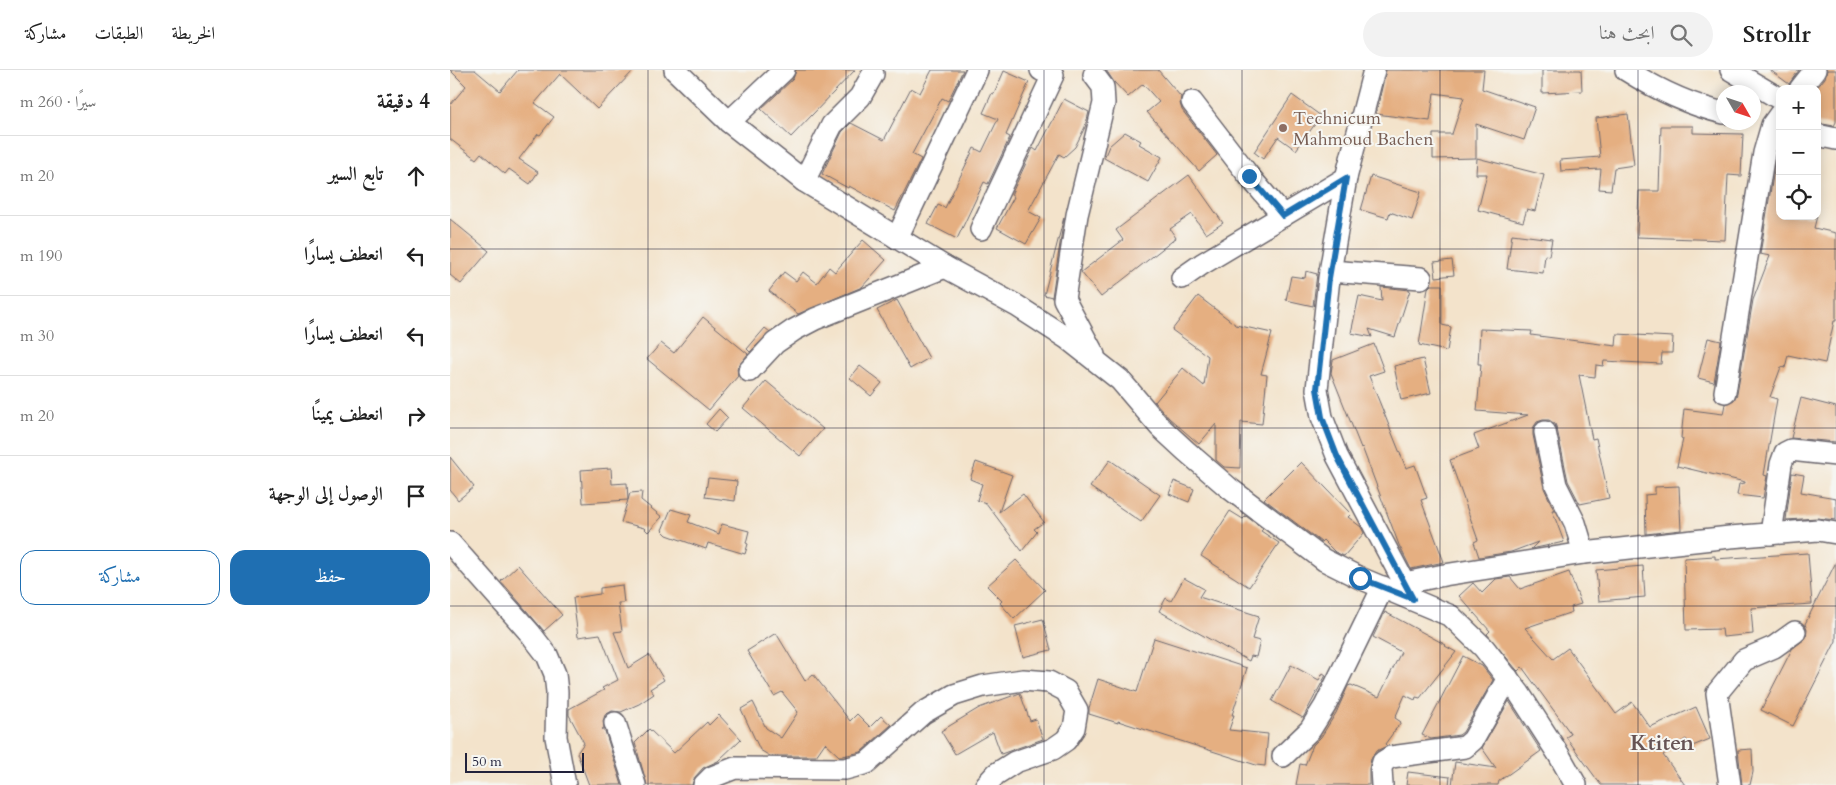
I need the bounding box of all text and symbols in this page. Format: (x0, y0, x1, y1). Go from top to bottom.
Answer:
search box (1363, 12, 1713, 57)
text: Strollr (1743, 18, 1811, 51)
text: ابحث هنا (1599, 20, 1655, 46)
text: مشاركة (25, 21, 66, 46)
text: الطبقات (94, 21, 143, 46)
text: الخريطة (171, 21, 215, 46)
icon: search (1667, 21, 1695, 49)
north arrow (1716, 85, 1761, 130)
map controls (1776, 85, 1821, 220)
button: + (1776, 85, 1821, 130)
text: 4 دقيقة (377, 87, 430, 116)
text: سيرًا · 260 m (20, 91, 96, 113)
place label: Technicum Mahmoud Bachen (1293, 106, 1434, 152)
marker: Technicum Mahmoud Bachen (1277, 122, 1289, 134)
button: − (1776, 130, 1821, 175)
text: تابع السير (328, 161, 383, 187)
icon: ahead (402, 162, 430, 190)
text: 20 m (20, 165, 54, 187)
route end (1238, 165, 1261, 188)
button: locate (1776, 175, 1821, 220)
text: انعطف يسارًا (304, 241, 383, 267)
icon: left (402, 242, 430, 270)
text: 190 m (20, 245, 62, 267)
text: انعطف يسارًا (304, 321, 383, 347)
icon: left (402, 322, 430, 350)
text: 30 m (20, 325, 54, 347)
text: انعطف يمينًا (312, 401, 383, 427)
icon: right (402, 402, 430, 430)
text: 20 m (20, 405, 54, 427)
text: الوصول إلى الوجهة (269, 481, 383, 507)
icon: arrive (402, 482, 430, 510)
button: مشاركة (20, 550, 220, 605)
button: حفظ (230, 550, 430, 605)
route start (1349, 567, 1372, 590)
district label: Ktiten (1630, 728, 1694, 758)
scale bar (465, 750, 584, 773)
text: 50 m (472, 752, 502, 771)

